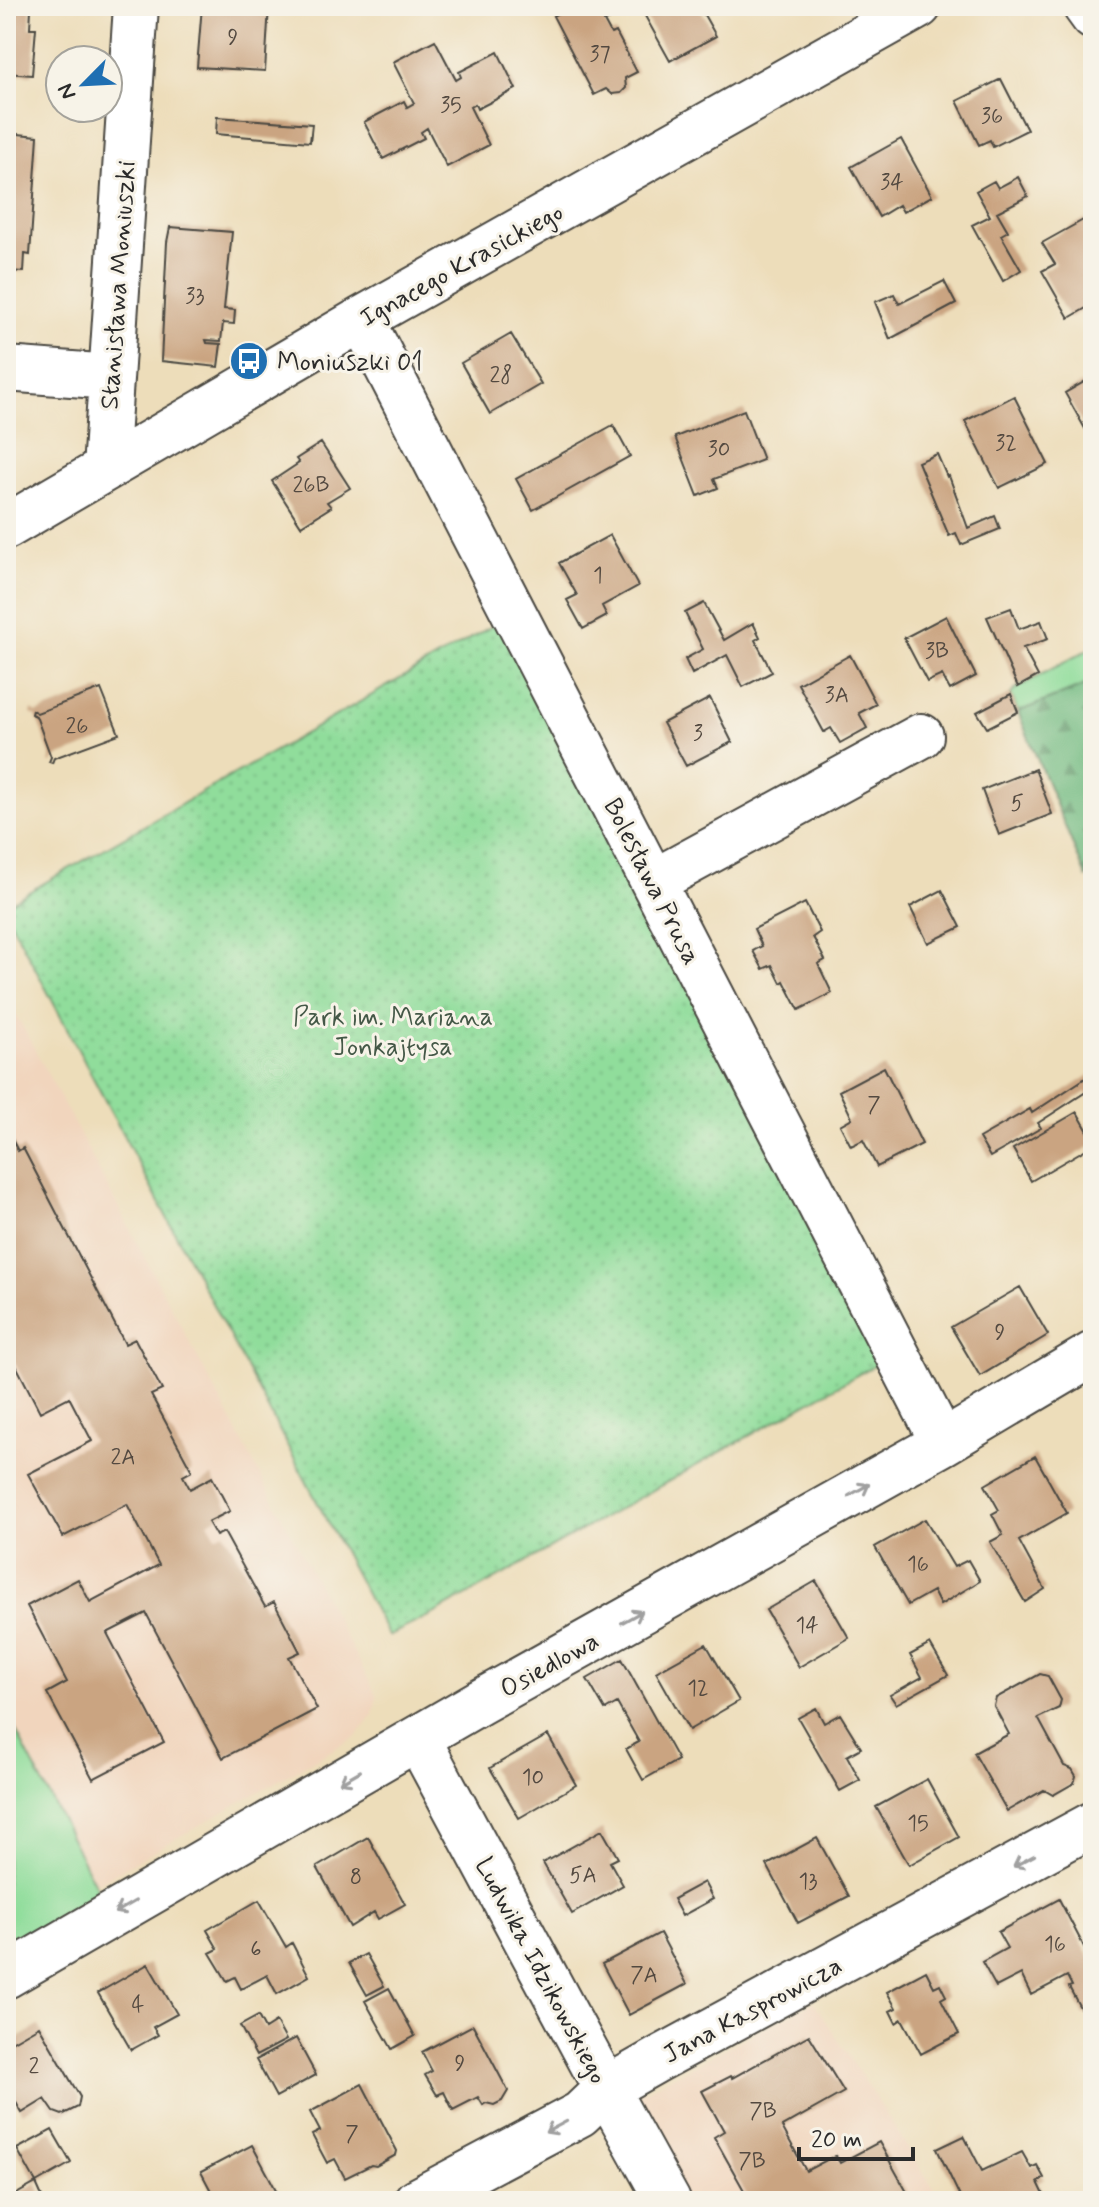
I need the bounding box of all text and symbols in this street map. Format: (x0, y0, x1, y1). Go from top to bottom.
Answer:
house number: 9 (228, 24, 238, 52)
house number: 37 (589, 41, 611, 69)
north arrow (44, 44, 124, 124)
text: N (52, 79, 83, 104)
house number: 35 (440, 92, 462, 120)
house number: 36 (981, 103, 1003, 131)
street label: Stanisława Moniuszki (93, 160, 145, 411)
house number: 34 (880, 169, 904, 197)
street label: Ignacego Krasickiego (354, 196, 570, 336)
house number: 33 (185, 283, 205, 311)
bus stop icon: Moniuszki 01 (228, 340, 270, 382)
place label: Moniuszki 01 (277, 346, 423, 380)
house number: 28 (490, 362, 512, 390)
house number: 32 (995, 430, 1017, 458)
house number: 30 (708, 436, 730, 464)
house number: 26B (293, 472, 330, 500)
house number: 1 (593, 562, 603, 590)
house number: 3B (925, 638, 949, 666)
house number: 3A (825, 682, 849, 710)
house number: 26 (66, 713, 88, 741)
house number: 3 (693, 720, 703, 748)
house number: 5 (1010, 790, 1024, 818)
street label: Bolesława Prusa (595, 793, 708, 971)
park label: Park im. Mariana Jonkajtysa (293, 1001, 493, 1065)
house number: 7 (867, 1092, 881, 1120)
house number: 9 (995, 1319, 1005, 1347)
house number: 2A (110, 1444, 136, 1472)
one-way arrow (847, 1482, 870, 1498)
house number: 16 (907, 1551, 929, 1579)
one-way arrow (620, 1609, 643, 1625)
house number: 14 (795, 1612, 819, 1640)
street label: Osiedlowa (494, 1625, 606, 1707)
house number: 12 (687, 1675, 709, 1703)
house number: 10 (522, 1764, 544, 1792)
one-way arrow (339, 1769, 362, 1785)
house number: 15 (907, 1810, 929, 1838)
street label: Ludwika Idzikowskiego (466, 1852, 614, 2090)
one-way arrow (1013, 1854, 1037, 1869)
house number: 5A (569, 1862, 597, 1890)
house number: 8 (350, 1864, 362, 1892)
house number: 13 (798, 1868, 818, 1896)
one-way arrow (114, 1899, 137, 1915)
house number: 16 (1044, 1931, 1066, 1959)
house number: 6 (250, 1936, 262, 1964)
street label: Jana Kasprowicza (657, 1949, 848, 2072)
house number: 7A (630, 1962, 658, 1990)
house number: 4 (132, 1991, 145, 2019)
house number: 9 (455, 2050, 465, 2078)
house number: 2 (29, 2053, 40, 2081)
house number: 7B (749, 2098, 777, 2126)
scale bar (799, 2111, 913, 2161)
one-way arrow (545, 2120, 568, 2136)
house number: 7 (345, 2121, 359, 2149)
text: 20 m (811, 2125, 862, 2156)
house number: 7B (738, 2148, 766, 2176)

